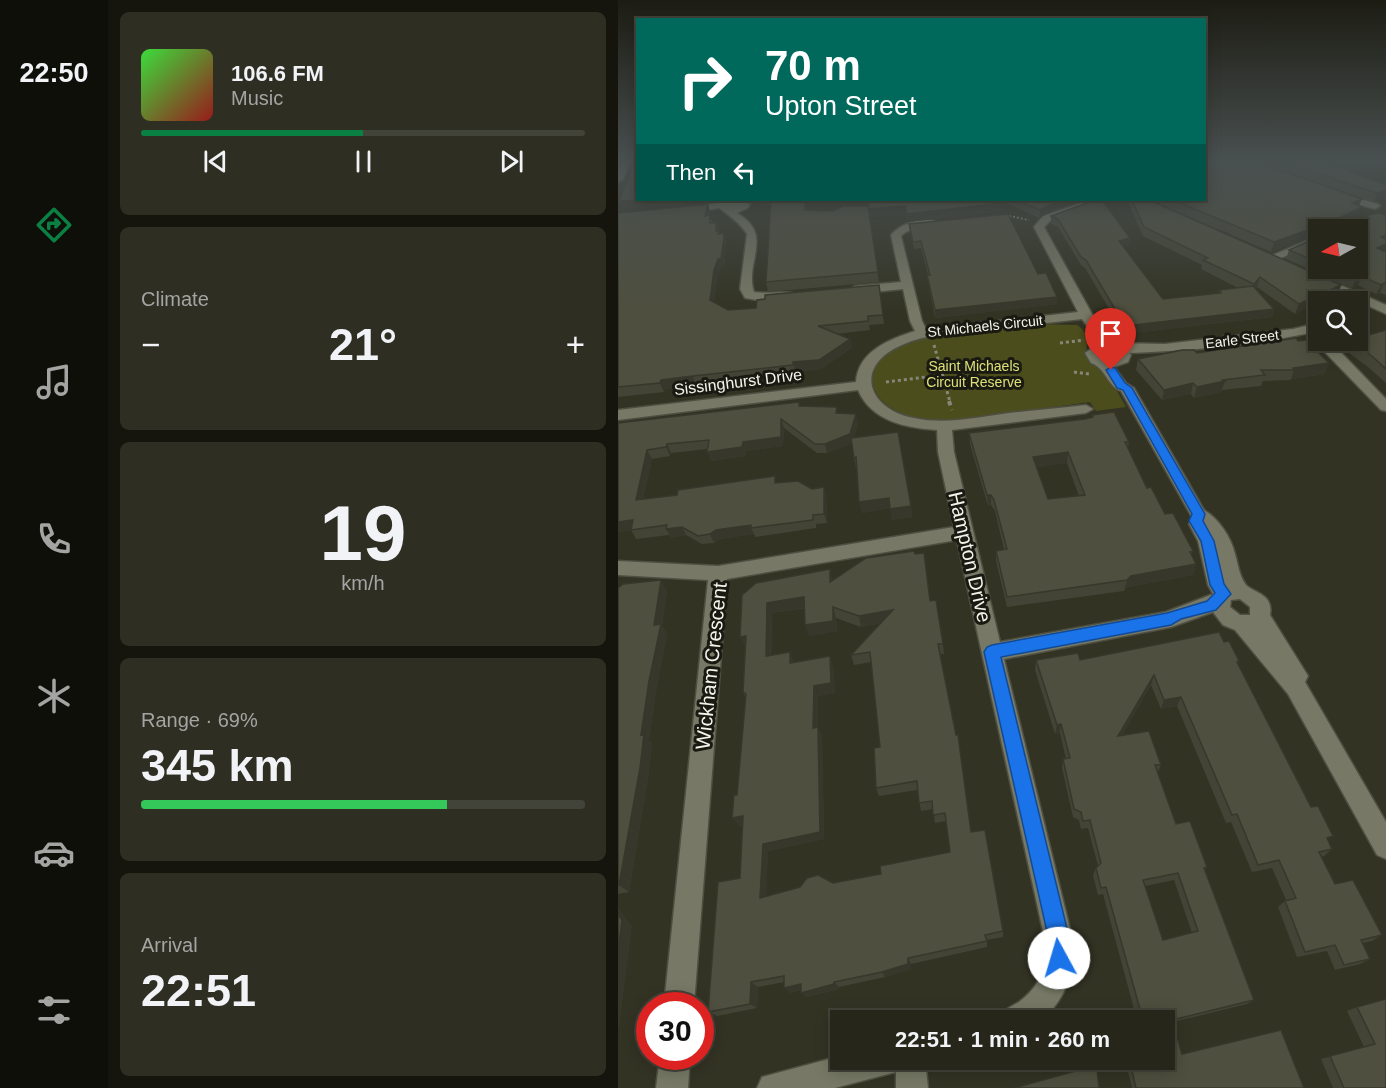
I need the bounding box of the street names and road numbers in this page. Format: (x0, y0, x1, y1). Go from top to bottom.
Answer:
street label: St Michaels Circuit (927, 312, 1044, 340)
street label: Earle Street (1204, 327, 1280, 351)
street label: Sissinghurst Drive (673, 366, 803, 398)
street label: Hampton Drive (944, 490, 996, 624)
street label: Wickham Crescent (691, 581, 731, 751)

